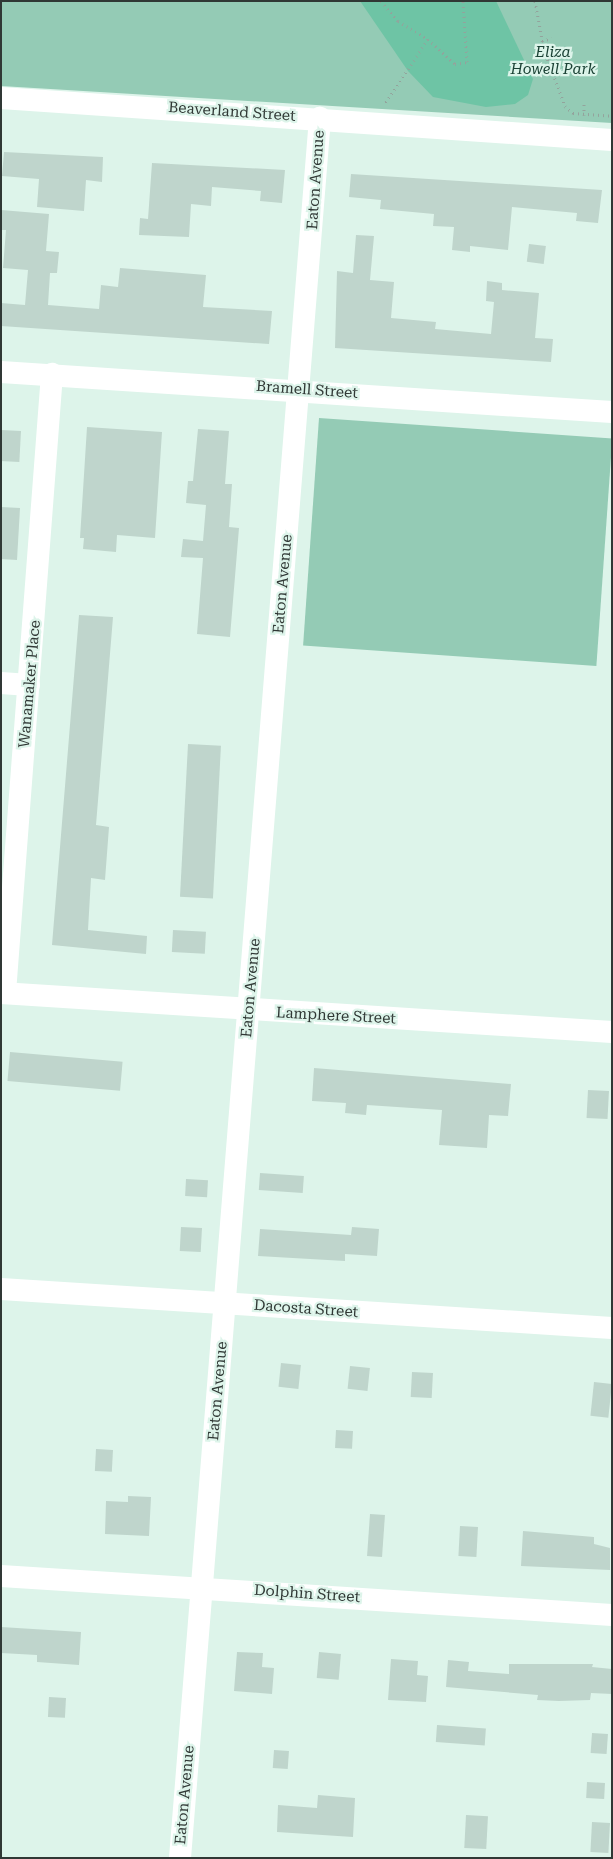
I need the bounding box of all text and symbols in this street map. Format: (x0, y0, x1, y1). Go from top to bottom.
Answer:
park label: Eliza Howell Park (510, 43, 596, 78)
street label: Beaverland Street (168, 99, 296, 125)
street label: Eaton Avenue (304, 130, 328, 230)
street label: Bramell Street (255, 377, 359, 403)
street label: Eaton Avenue (270, 534, 296, 634)
street label: Wanamaker Place (15, 619, 45, 749)
street label: Eaton Avenue (238, 938, 264, 1038)
street label: Lamphere Street (276, 1004, 396, 1028)
street label: Dacosta Street (253, 1296, 359, 1322)
street label: Eaton Avenue (205, 1341, 231, 1441)
street label: Dolphin Street (253, 1581, 361, 1607)
street label: Eaton Avenue (172, 1745, 198, 1845)

